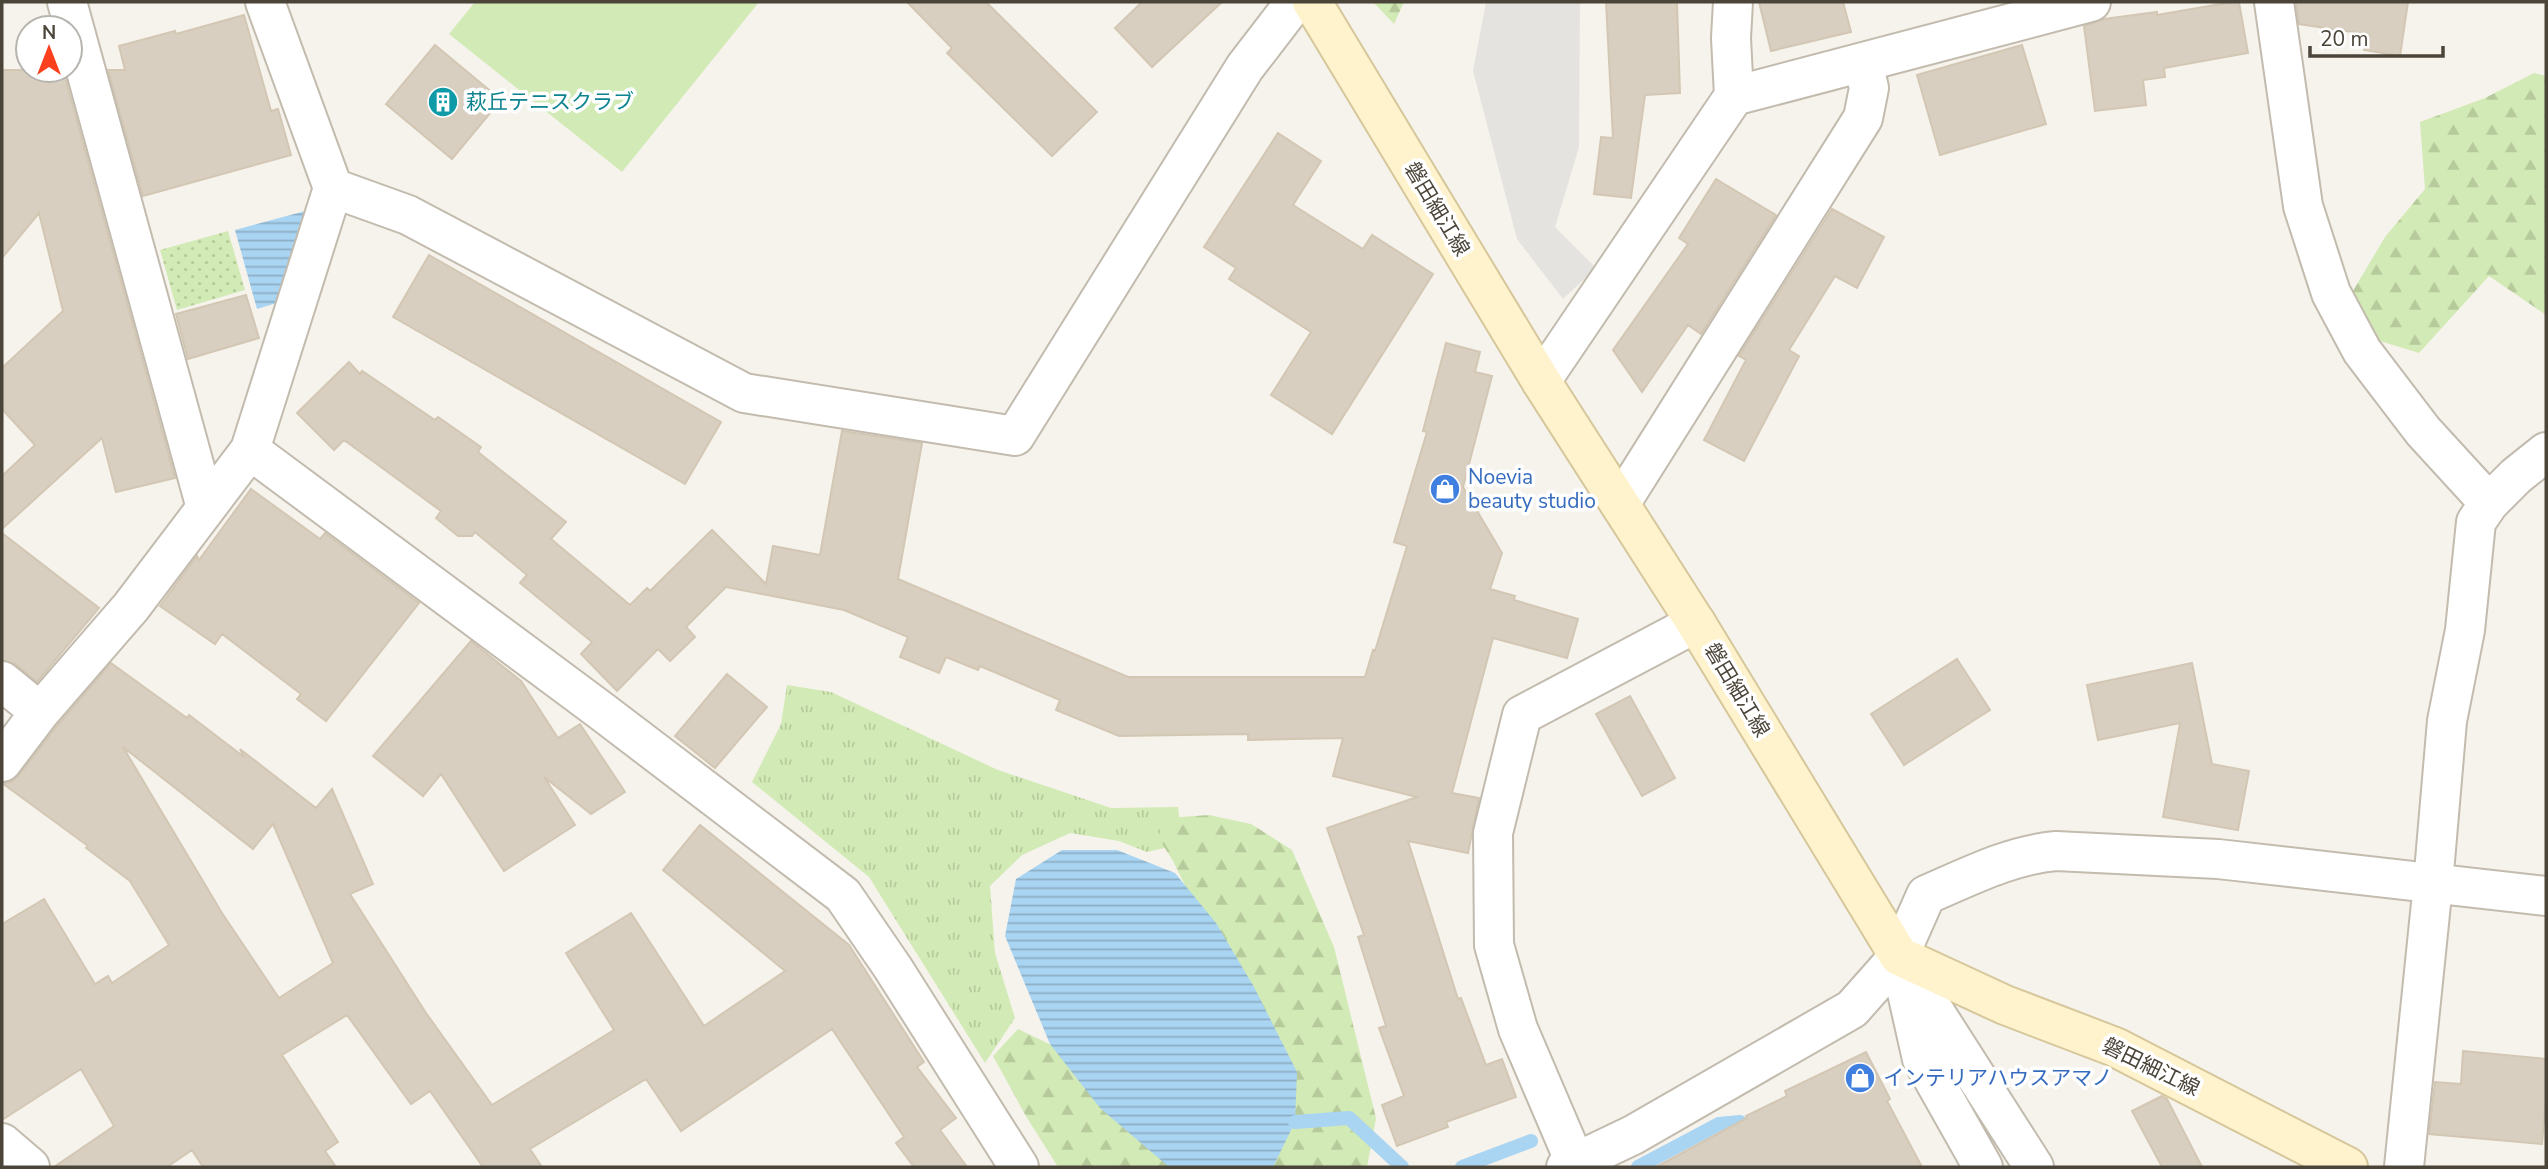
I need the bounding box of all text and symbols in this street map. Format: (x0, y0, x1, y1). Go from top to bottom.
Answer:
north arrow (14, 14, 84, 84)
scale bar (2310, 14, 2443, 58)
text: N (42, 20, 56, 46)
text: 20 m (2320, 25, 2369, 53)
building icon: 萩丘テニスクラブ (426, 85, 460, 119)
place label: 萩丘テニスクラブ (466, 88, 634, 116)
street label: 磐田細江線 (1398, 157, 1476, 261)
place label: Noevia beauty studio (1468, 463, 1596, 515)
shop icon: Noevia beauty studio (1428, 472, 1462, 506)
street label: 磐田細江線 (1698, 638, 1776, 742)
street label: 磐田細江線 (2098, 1031, 2204, 1103)
shop icon: インテリアハウスアマノ (1843, 1061, 1877, 1095)
place label: インテリアハウスアマノ (1883, 1064, 2113, 1092)

